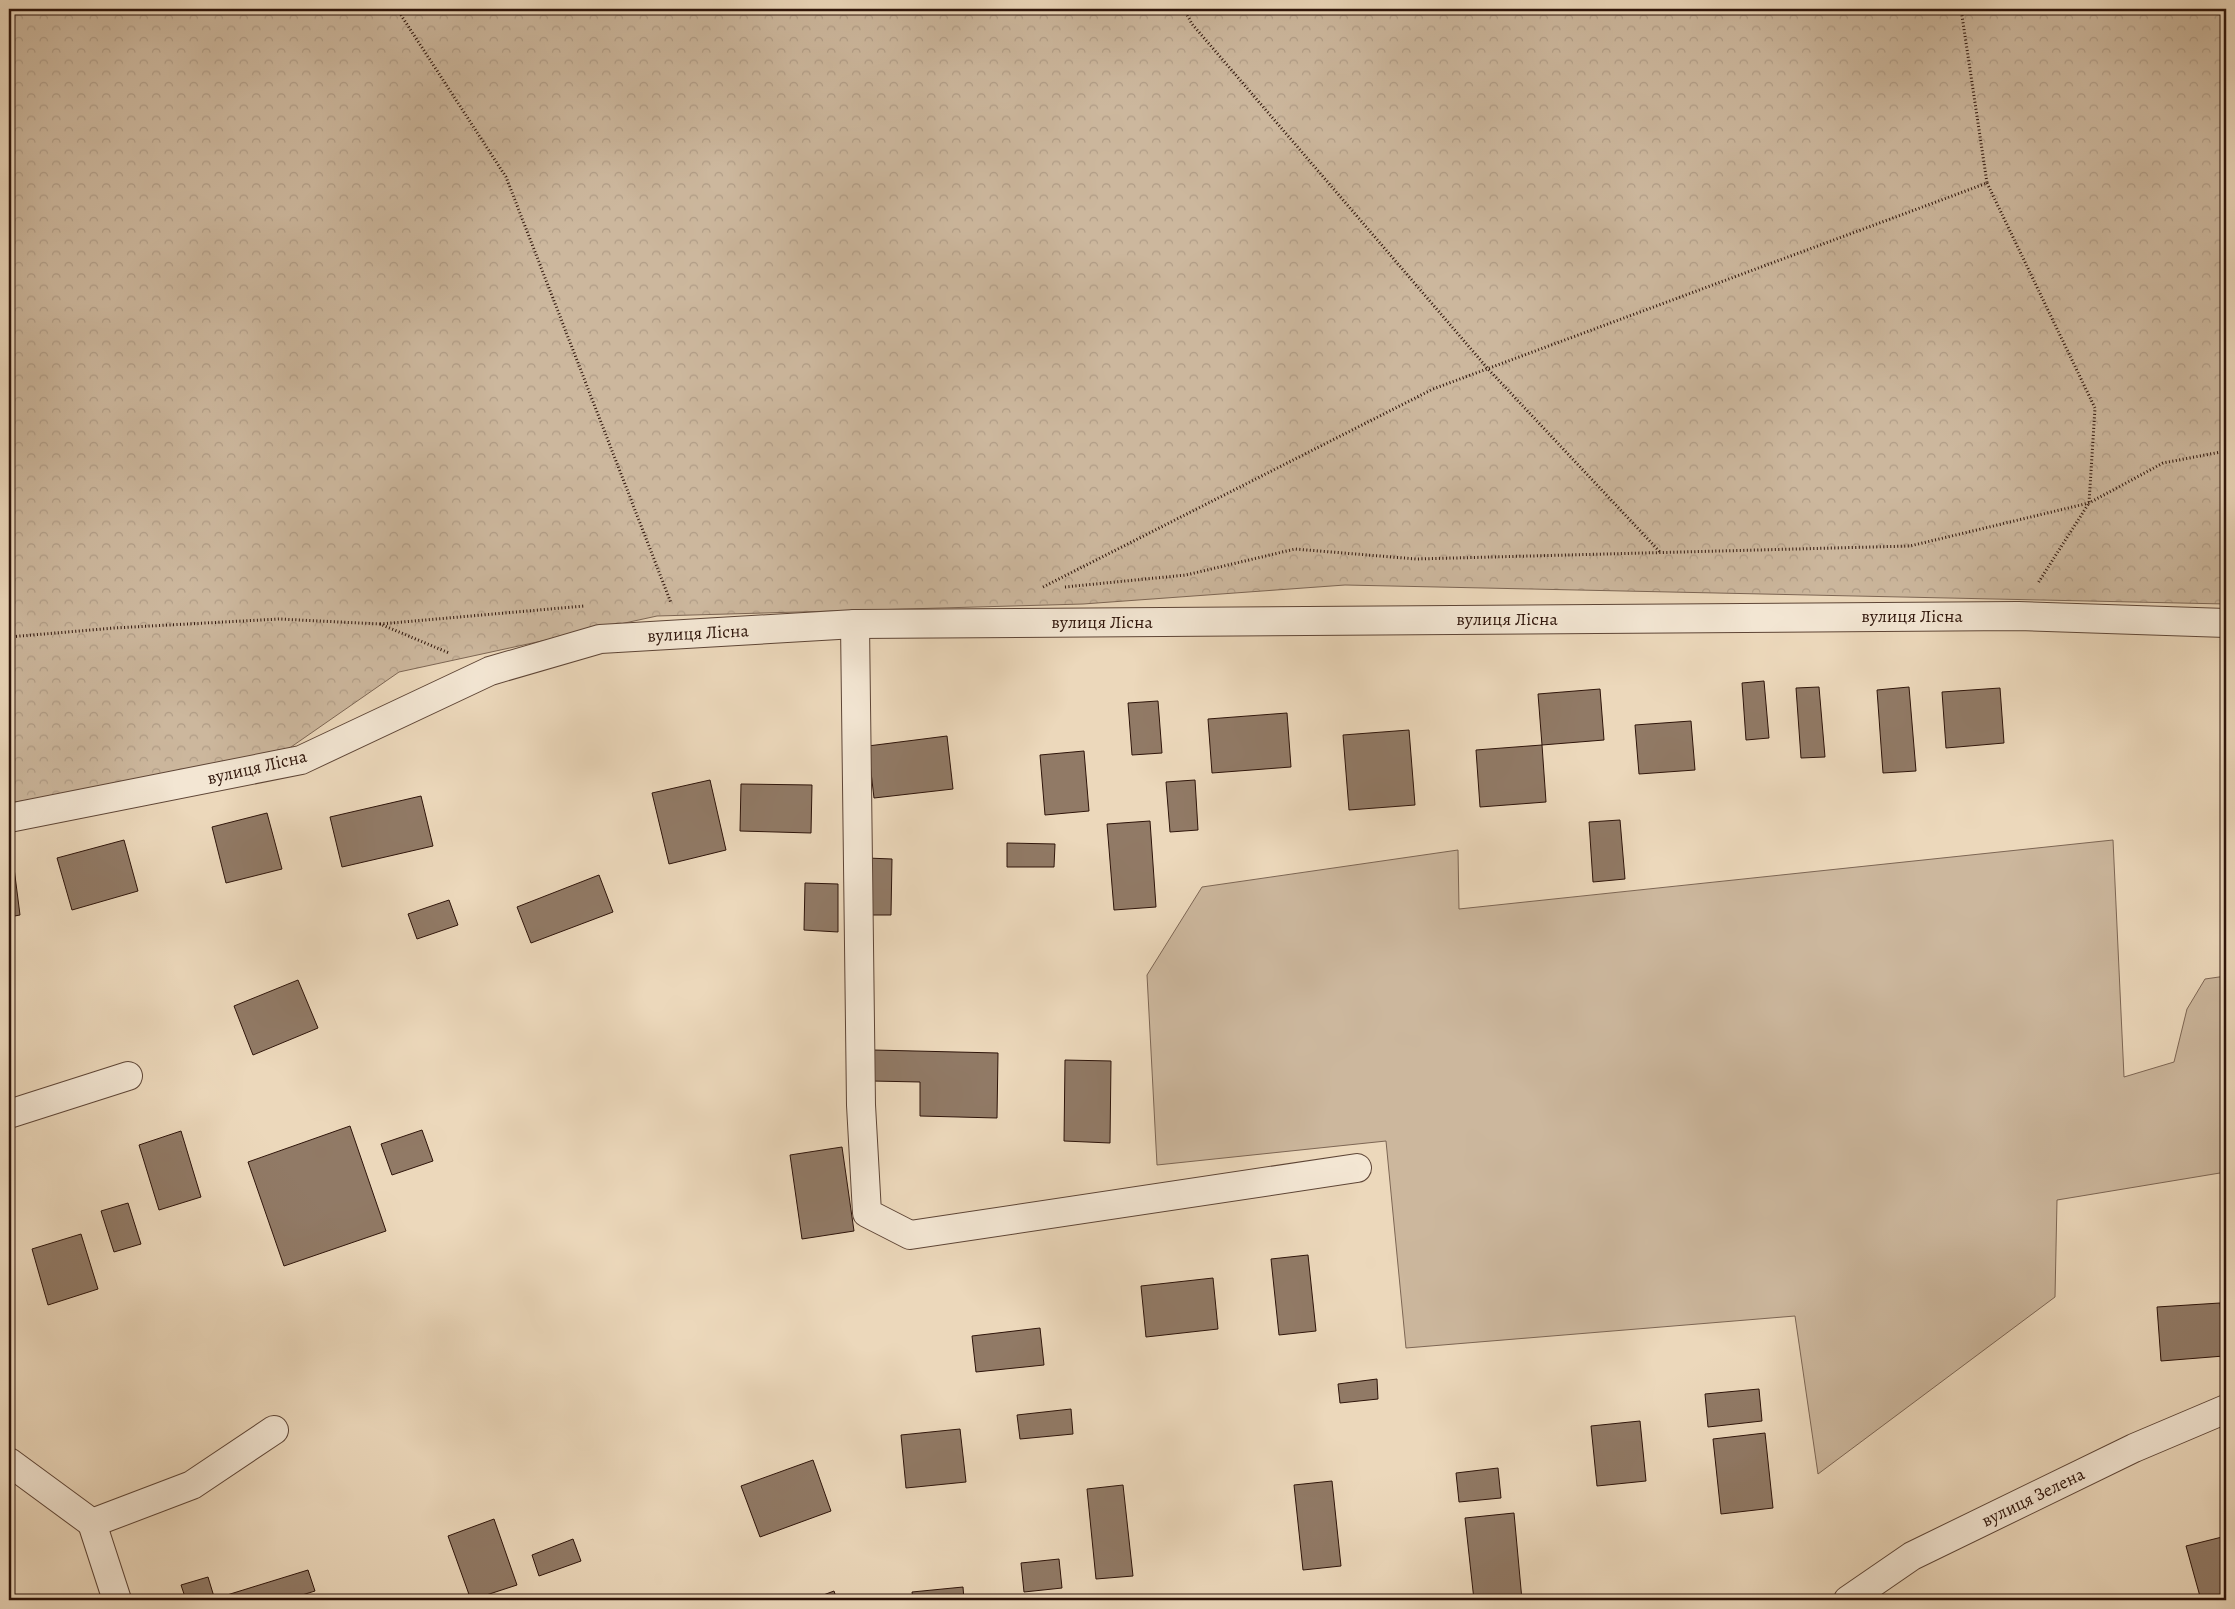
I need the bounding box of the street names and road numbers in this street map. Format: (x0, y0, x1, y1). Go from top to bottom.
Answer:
street label: вулиця Лісна (1861, 604, 1964, 628)
street label: вулиця Лісна (1456, 607, 1559, 631)
street label: вулиця Лісна (1051, 610, 1154, 634)
street label: вулиця Лісна (647, 618, 750, 648)
street label: вулиця Лісна (205, 744, 310, 790)
street label: вулиця Зелена (1977, 1461, 2089, 1532)

